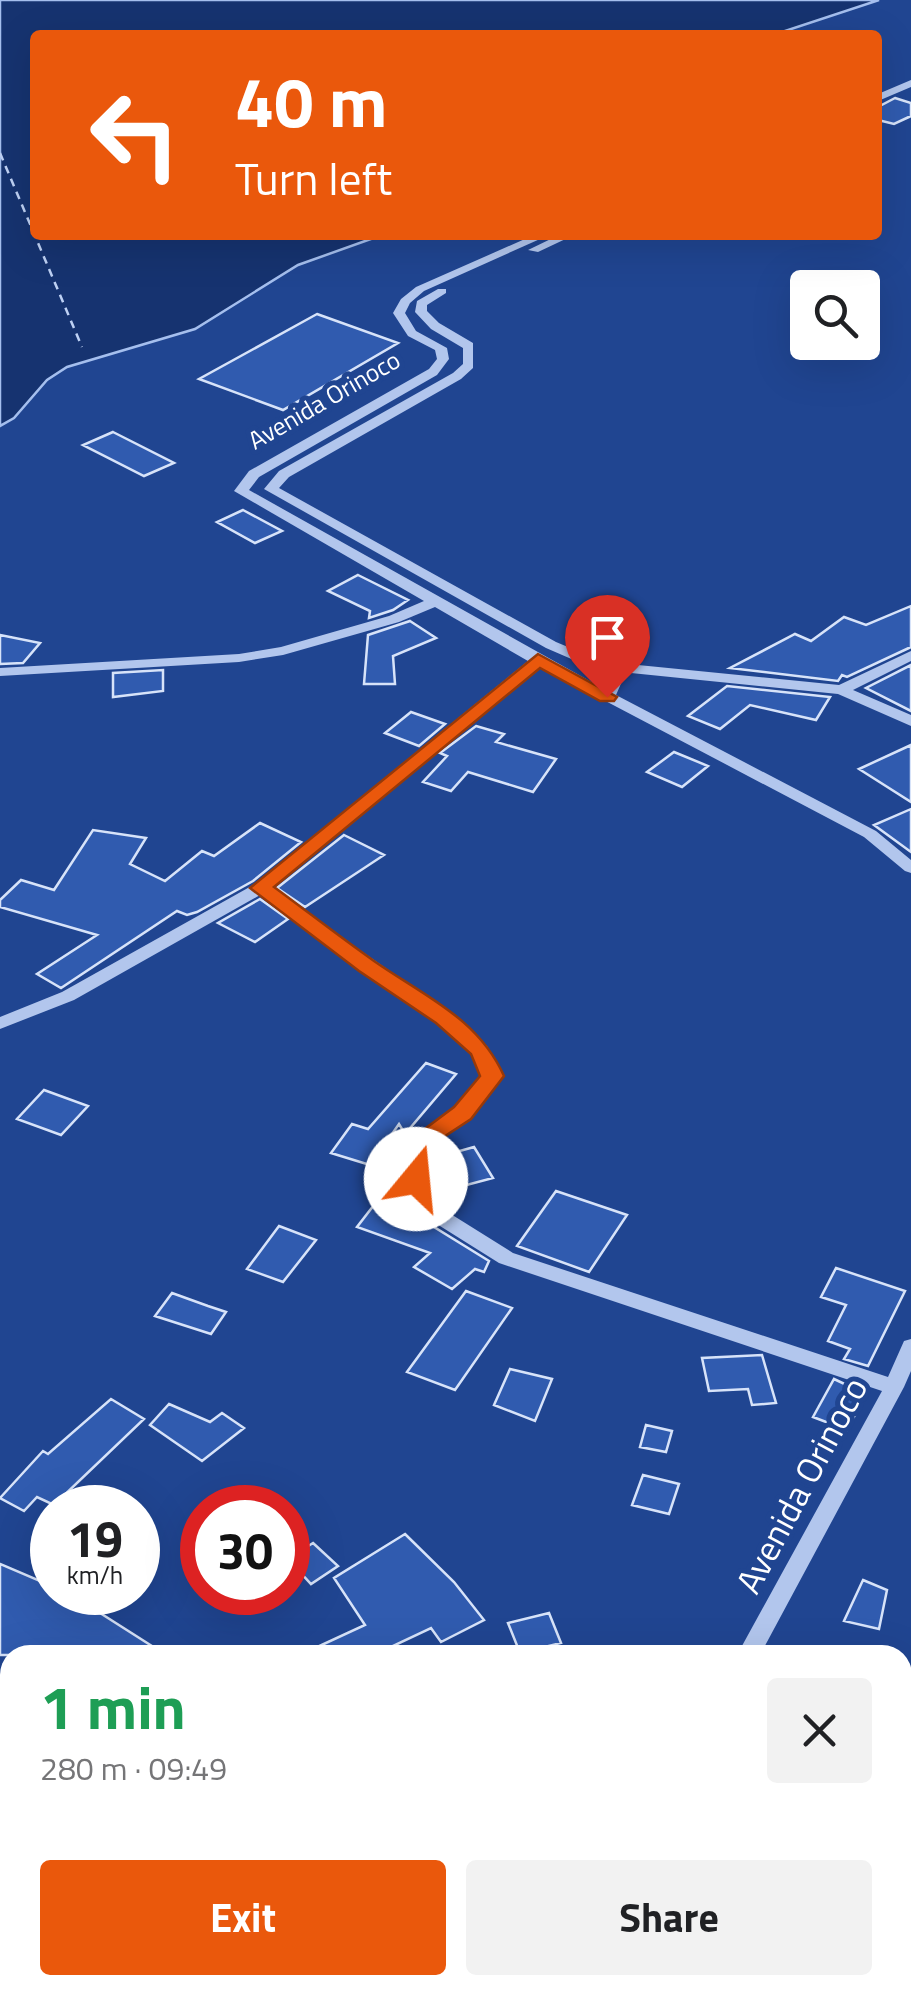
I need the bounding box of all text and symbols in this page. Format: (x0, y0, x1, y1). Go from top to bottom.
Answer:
text: 40 m (235, 48, 388, 154)
icon: left (70, 70, 200, 200)
text: Turn left (235, 144, 392, 212)
map controls (790, 270, 880, 360)
button: search (790, 270, 880, 360)
street label: Avenida Orinoco (241, 341, 407, 459)
pin (565, 595, 650, 698)
icon: arrive (580, 610, 635, 665)
position arrow (364, 1127, 468, 1231)
street label: Avenida Orinoco (721, 1367, 881, 1603)
speed limit sign: 30 (180, 1485, 310, 1615)
text: 19 (67, 1500, 123, 1576)
text: km/h (67, 1556, 123, 1594)
text: 1 min (40, 1661, 186, 1752)
button: close (767, 1678, 872, 1783)
text: 280 m · 09:49 (40, 1744, 227, 1792)
button: Exit (40, 1860, 446, 1975)
button: Share (466, 1860, 872, 1975)

